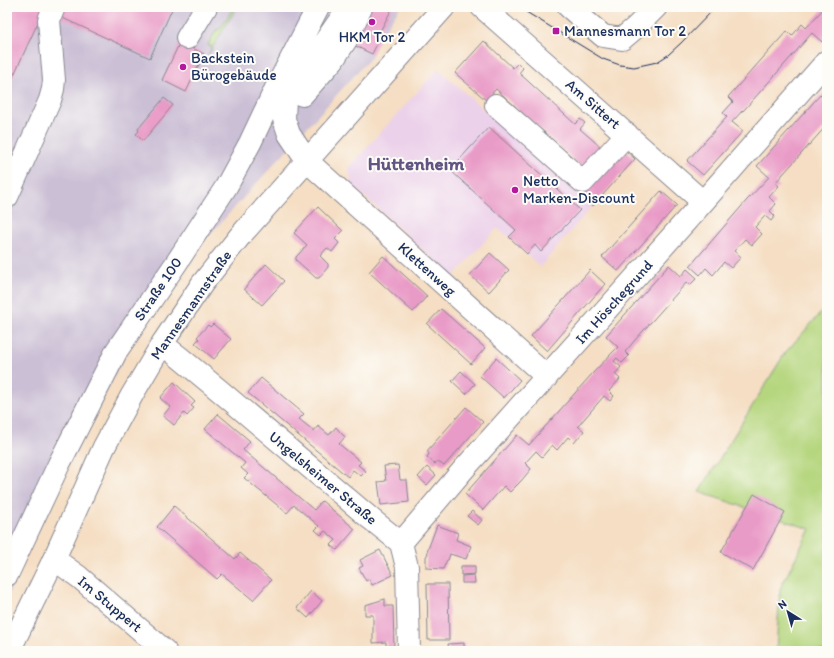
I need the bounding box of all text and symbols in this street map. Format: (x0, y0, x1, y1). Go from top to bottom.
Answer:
marker: HKM Tor 2 (367, 17, 377, 27)
place label: Mannesmann Tor 2 (564, 22, 686, 40)
marker: Mannesmann Tor 2 (551, 26, 561, 36)
place label: HKM Tor 2 (339, 28, 405, 46)
place label: Backstein Bürogebäude (191, 49, 277, 84)
marker: Backstein Bürogebäude (178, 62, 188, 72)
street label: Am Sittert (562, 75, 624, 133)
district label: Hüttenheim (368, 152, 464, 175)
place label: Netto Marken-Discount (523, 172, 635, 207)
marker: Netto Marken-Discount (510, 185, 520, 195)
street label: Klettenweg (394, 238, 460, 300)
street label: Mannesmannstraße (147, 247, 235, 363)
street label: Straße 100 (130, 254, 186, 324)
street label: Im Höschegrund (572, 256, 656, 348)
street label: Ungelsheimer Straße (265, 428, 381, 528)
street label: Im Stuppert (74, 572, 146, 636)
north arrow (768, 592, 808, 632)
text: N (775, 597, 789, 612)

